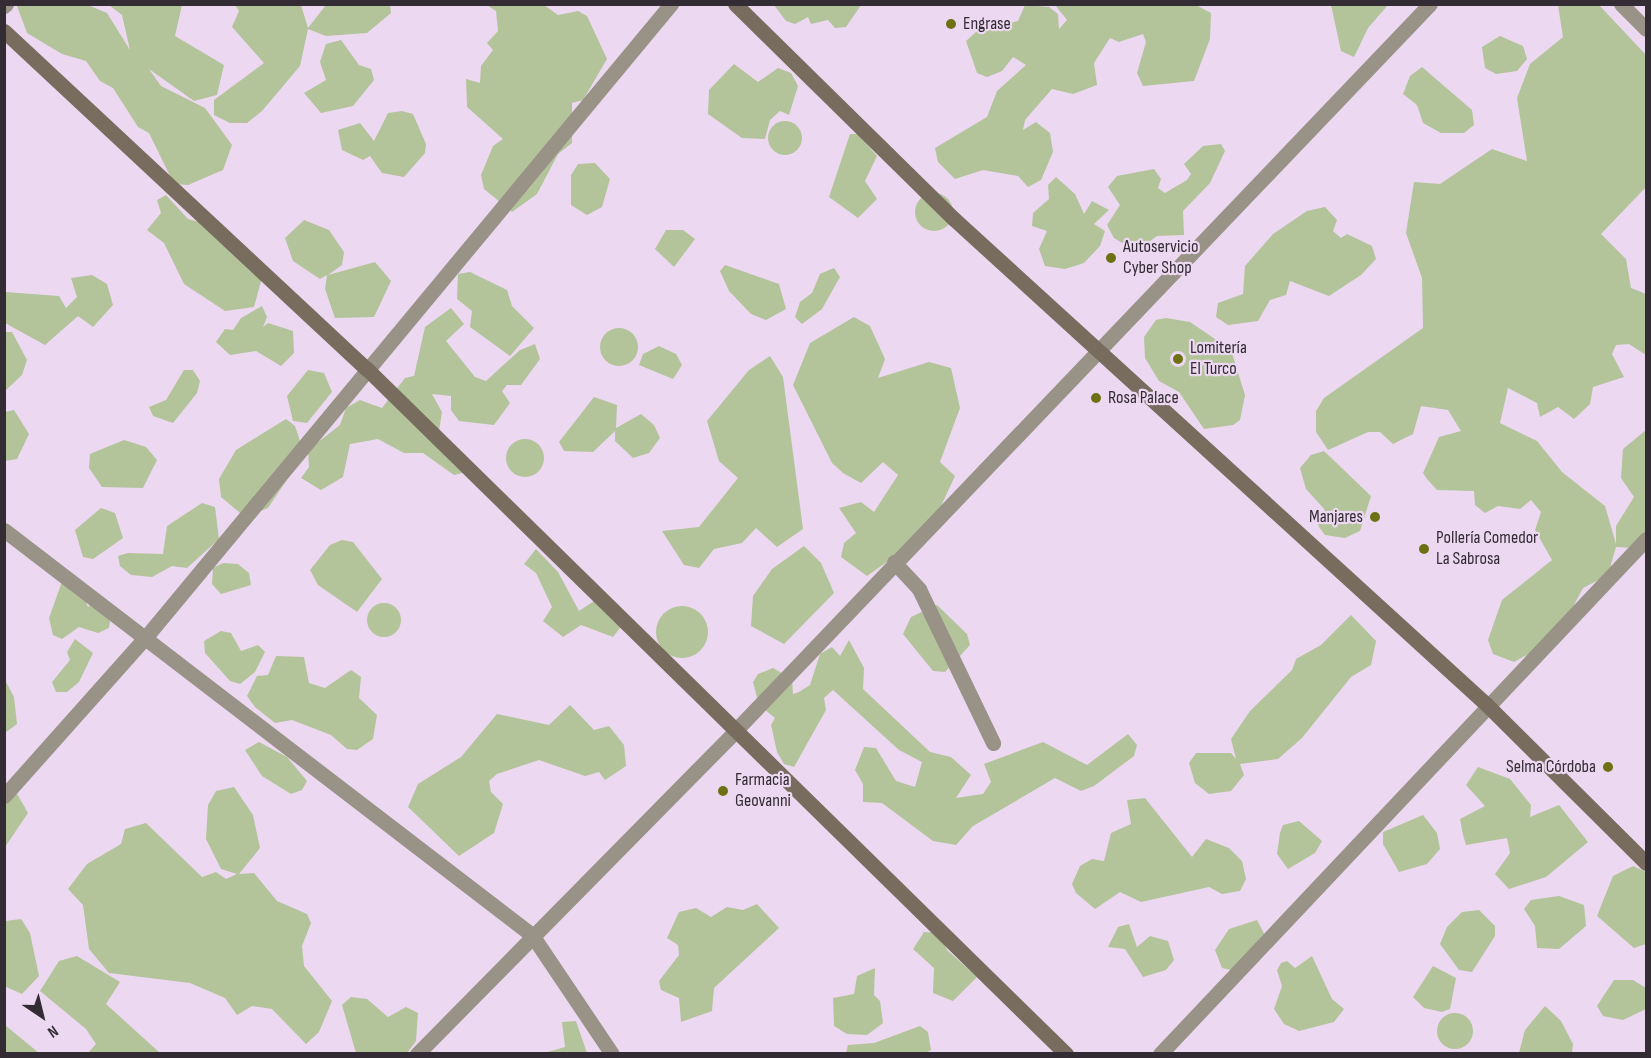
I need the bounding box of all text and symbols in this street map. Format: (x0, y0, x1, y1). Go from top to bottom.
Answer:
place label: Engrase (963, 13, 1011, 35)
marker: Engrase (944, 17, 958, 31)
place label: Autoservicio Cyber Shop (1123, 237, 1198, 280)
marker: Autoservicio Cyber Shop (1104, 251, 1118, 265)
place label: Lomitería El Turco (1190, 338, 1247, 380)
marker: Lomitería El Turco (1171, 352, 1185, 366)
place label: Rosa Palace (1108, 387, 1179, 409)
marker: Rosa Palace (1089, 391, 1103, 405)
place label: Manjares (1309, 506, 1363, 528)
marker: Manjares (1368, 510, 1382, 524)
place label: Pollería Comedor La Sabrosa (1436, 528, 1538, 570)
marker: Pollería Comedor La Sabrosa (1417, 542, 1431, 556)
place label: Selma Córdoba (1506, 756, 1596, 778)
marker: Selma Córdoba (1601, 760, 1615, 774)
place label: Farmacia Geovanni (735, 770, 791, 812)
marker: Farmacia Geovanni (716, 784, 730, 798)
north arrow (12, 986, 72, 1046)
text: N (44, 1021, 62, 1041)

